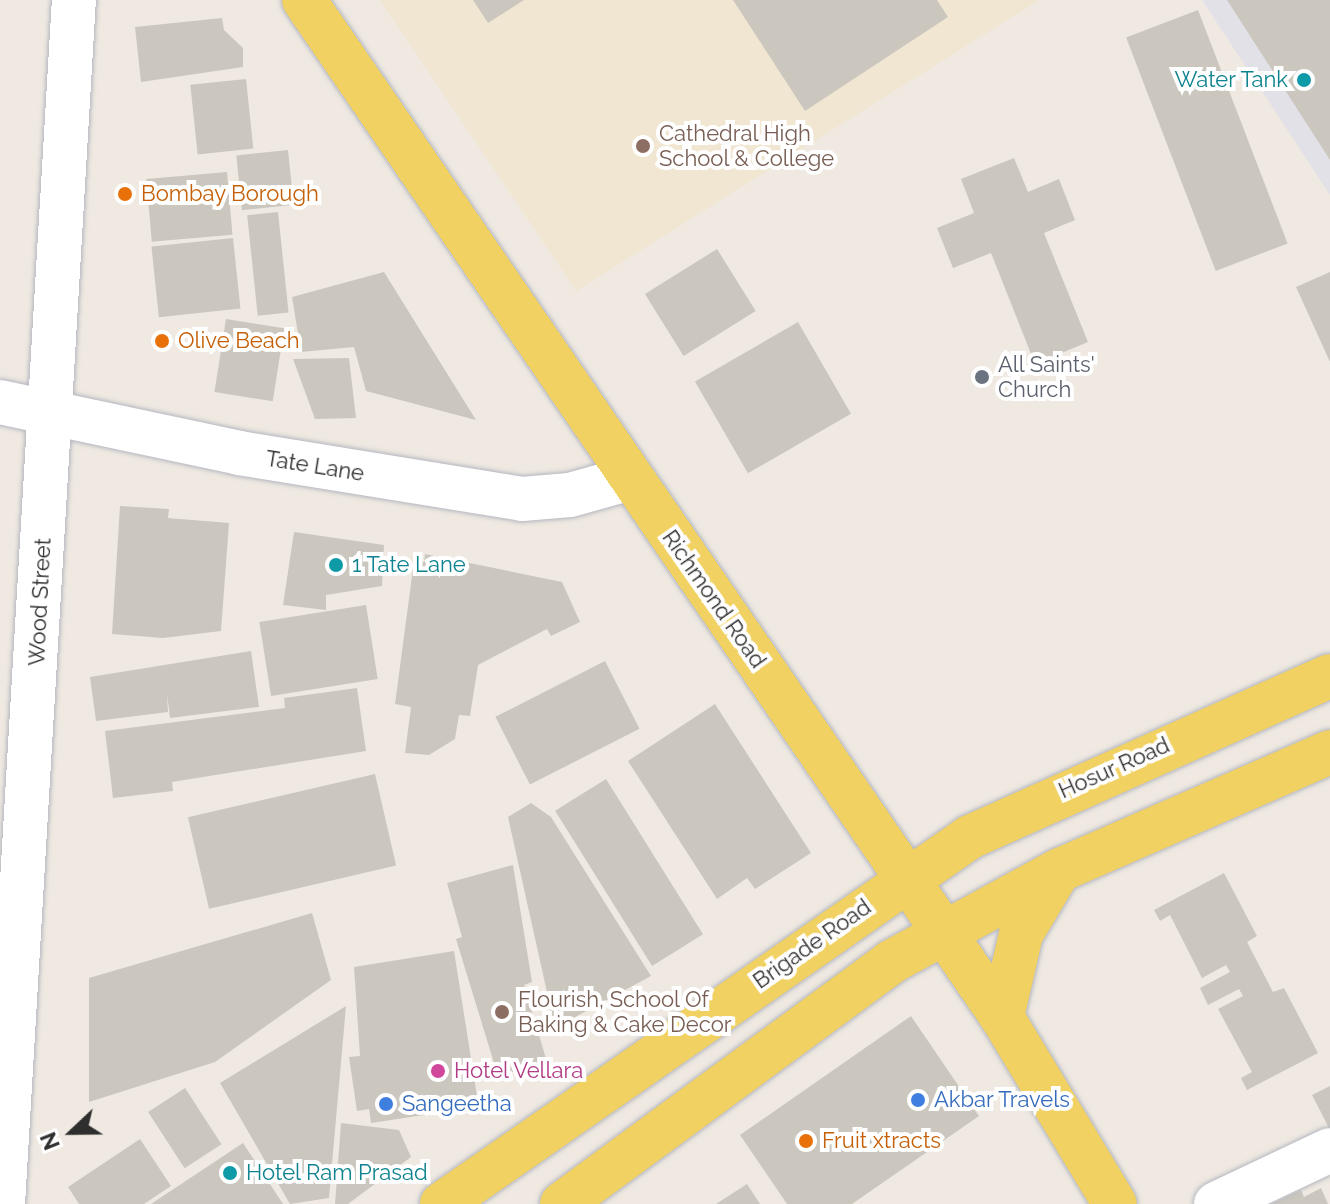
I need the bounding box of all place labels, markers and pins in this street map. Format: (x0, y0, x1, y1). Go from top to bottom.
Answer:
place label: Water Tank (1173, 67, 1288, 93)
marker: Water Tank (1295, 71, 1313, 89)
place label: Cathedral High School & College (659, 120, 835, 172)
marker: Cathedral High School & College (634, 137, 652, 155)
place label: Bombay Borough (141, 181, 319, 207)
marker: Bombay Borough (116, 185, 134, 203)
place label: Olive Beach (178, 328, 300, 354)
marker: Olive Beach (153, 332, 171, 350)
place label: All Saints' Church (998, 351, 1096, 402)
marker: All Saints' Church (973, 368, 991, 386)
place label: 1 Tate Lane (352, 552, 466, 578)
marker: 1 Tate Lane (327, 556, 345, 574)
place label: Flourish, School Of Baking & Cake Decor (518, 986, 732, 1038)
marker: Flourish, School Of Baking & Cake Decor (493, 1003, 511, 1021)
place label: Hotel Vellara (454, 1058, 585, 1084)
marker: Hotel Vellara (429, 1062, 447, 1080)
place label: Akbar Travels (934, 1087, 1071, 1113)
place label: Sangeetha (402, 1091, 512, 1117)
marker: Akbar Travels (909, 1091, 927, 1109)
marker: Sangeetha (377, 1095, 395, 1113)
place label: Fruit xtracts (822, 1128, 941, 1154)
marker: Fruit xtracts (797, 1132, 815, 1150)
place label: Hotel Ram Prasad (246, 1160, 428, 1186)
marker: Hotel Ram Prasad (221, 1164, 239, 1182)

